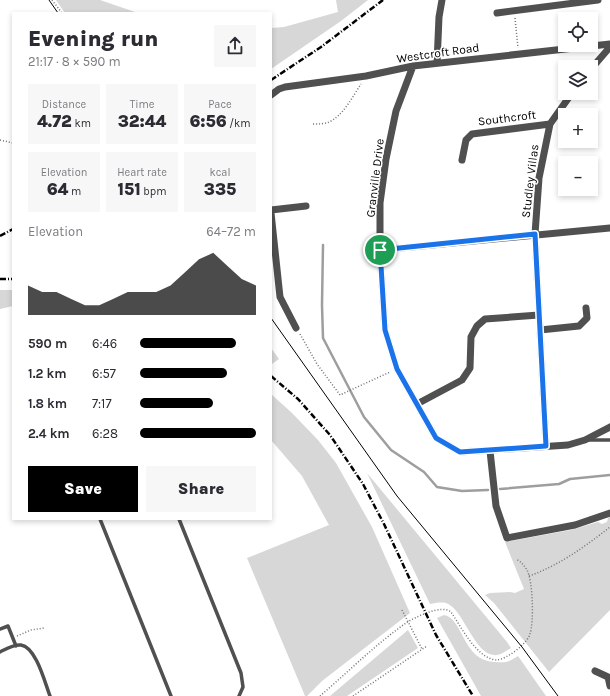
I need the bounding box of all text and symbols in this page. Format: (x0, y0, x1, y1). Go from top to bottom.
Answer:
map controls (558, 12, 598, 196)
button: locate (558, 12, 598, 52)
button: share (214, 25, 256, 67)
text: Evening run (28, 26, 158, 52)
street label: Westcroft Road (396, 40, 480, 66)
text: 21:17 · 8 × 590 m (28, 54, 121, 69)
button: layers (558, 60, 598, 100)
text: Distance (42, 98, 86, 111)
text: Time (130, 98, 154, 111)
text: Pace (208, 98, 232, 111)
street label: Southcroft (477, 107, 537, 129)
button: + (558, 108, 598, 148)
text: 4.72 (37, 111, 72, 131)
text: 32:44 (118, 111, 166, 131)
text: 6:56 (189, 111, 227, 131)
text: km (72, 117, 91, 130)
text: /km (227, 117, 251, 130)
street label: Granville Drive (363, 138, 387, 218)
street label: Studley Villas (519, 143, 541, 219)
button: − (558, 156, 598, 196)
text: Elevation (41, 166, 87, 179)
text: Heart rate (117, 166, 167, 179)
text: kcal (209, 166, 231, 179)
text: 64 (47, 179, 68, 199)
text: 151 (117, 179, 141, 199)
text: 335 (204, 179, 236, 199)
text: m (68, 185, 81, 198)
text: bpm (141, 185, 167, 198)
text: Elevation (28, 224, 83, 239)
text: 64–72 m (206, 224, 256, 239)
pin (363, 233, 397, 267)
icon: arrive (369, 239, 391, 261)
text: 590 m (28, 336, 67, 351)
text: 6:46 (92, 336, 117, 351)
text: 1.2 km (28, 366, 67, 381)
text: 6:57 (92, 366, 116, 381)
text: 1.8 km (28, 396, 67, 411)
text: 7:17 (92, 396, 112, 411)
text: 2.4 km (28, 426, 70, 441)
text: 6:28 (92, 426, 118, 441)
button: Save (28, 466, 138, 512)
button: Share (146, 466, 256, 512)

